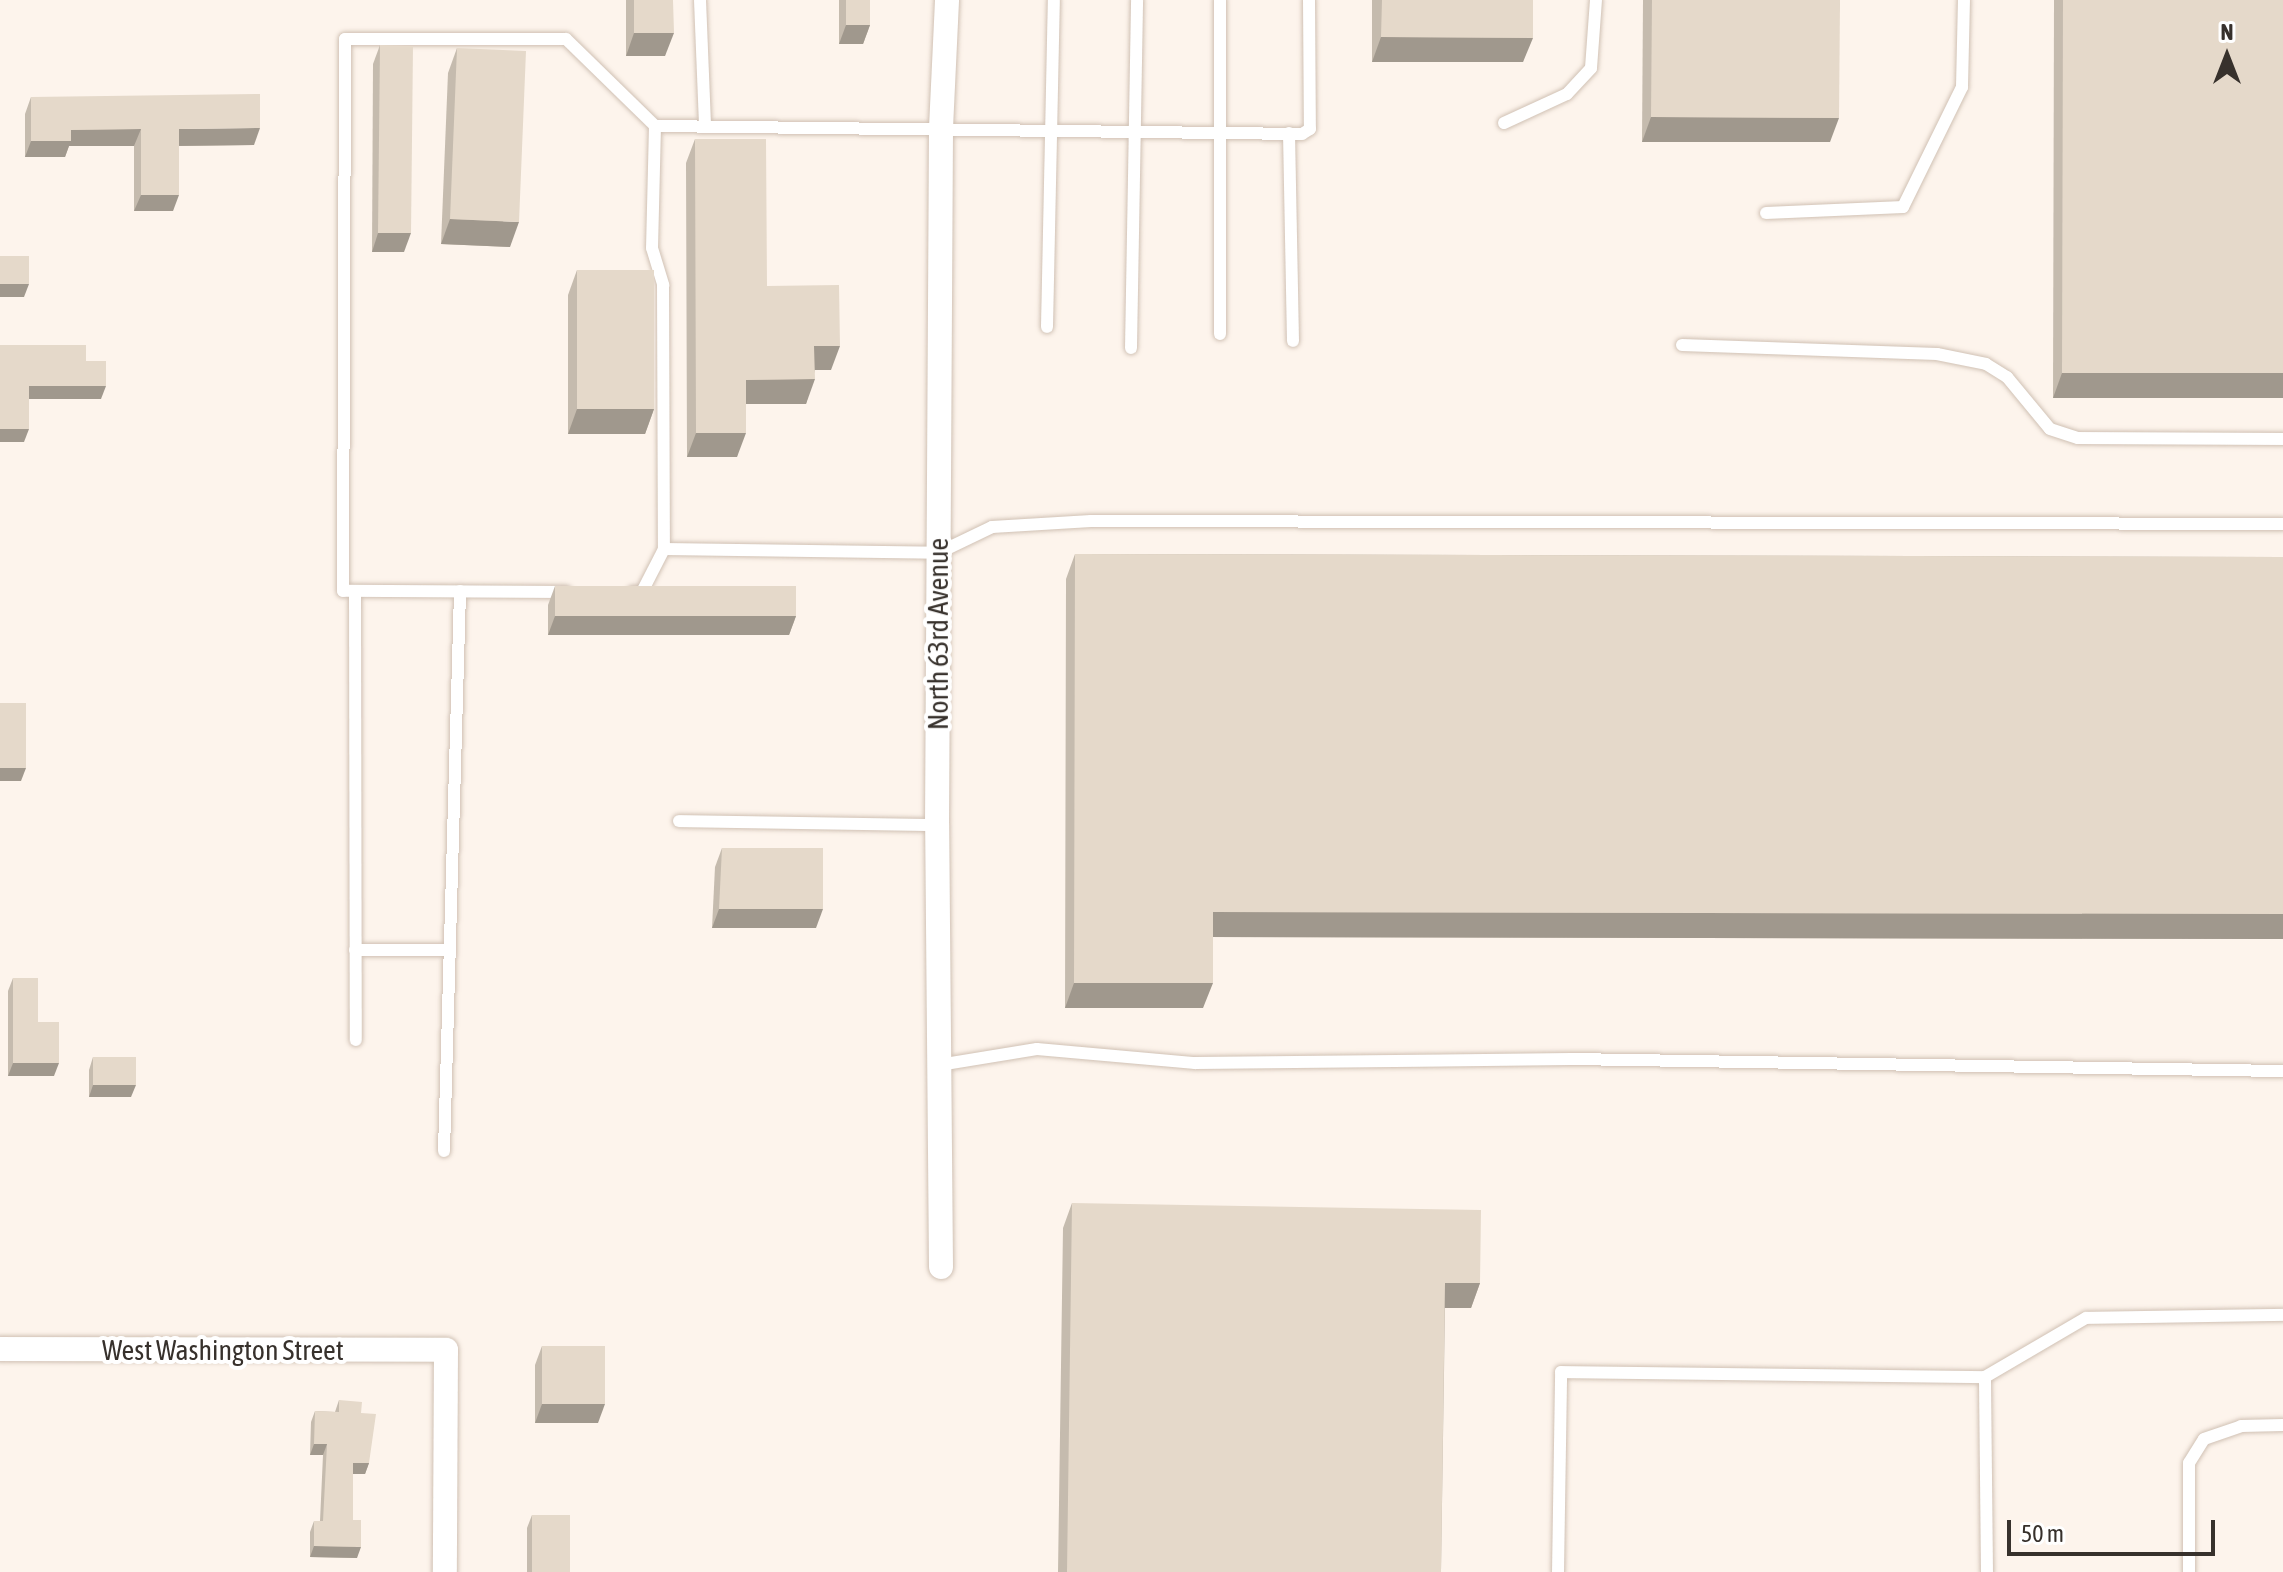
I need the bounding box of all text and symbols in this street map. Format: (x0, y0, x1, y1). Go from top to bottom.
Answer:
north arrow (2187, 16, 2267, 96)
text: N (2221, 19, 2233, 45)
street label: North 63rd Avenue (921, 538, 955, 730)
street label: West Washington Street (102, 1333, 344, 1367)
scale bar (2011, 1504, 2219, 1554)
text: 50 m (2021, 1520, 2064, 1547)

